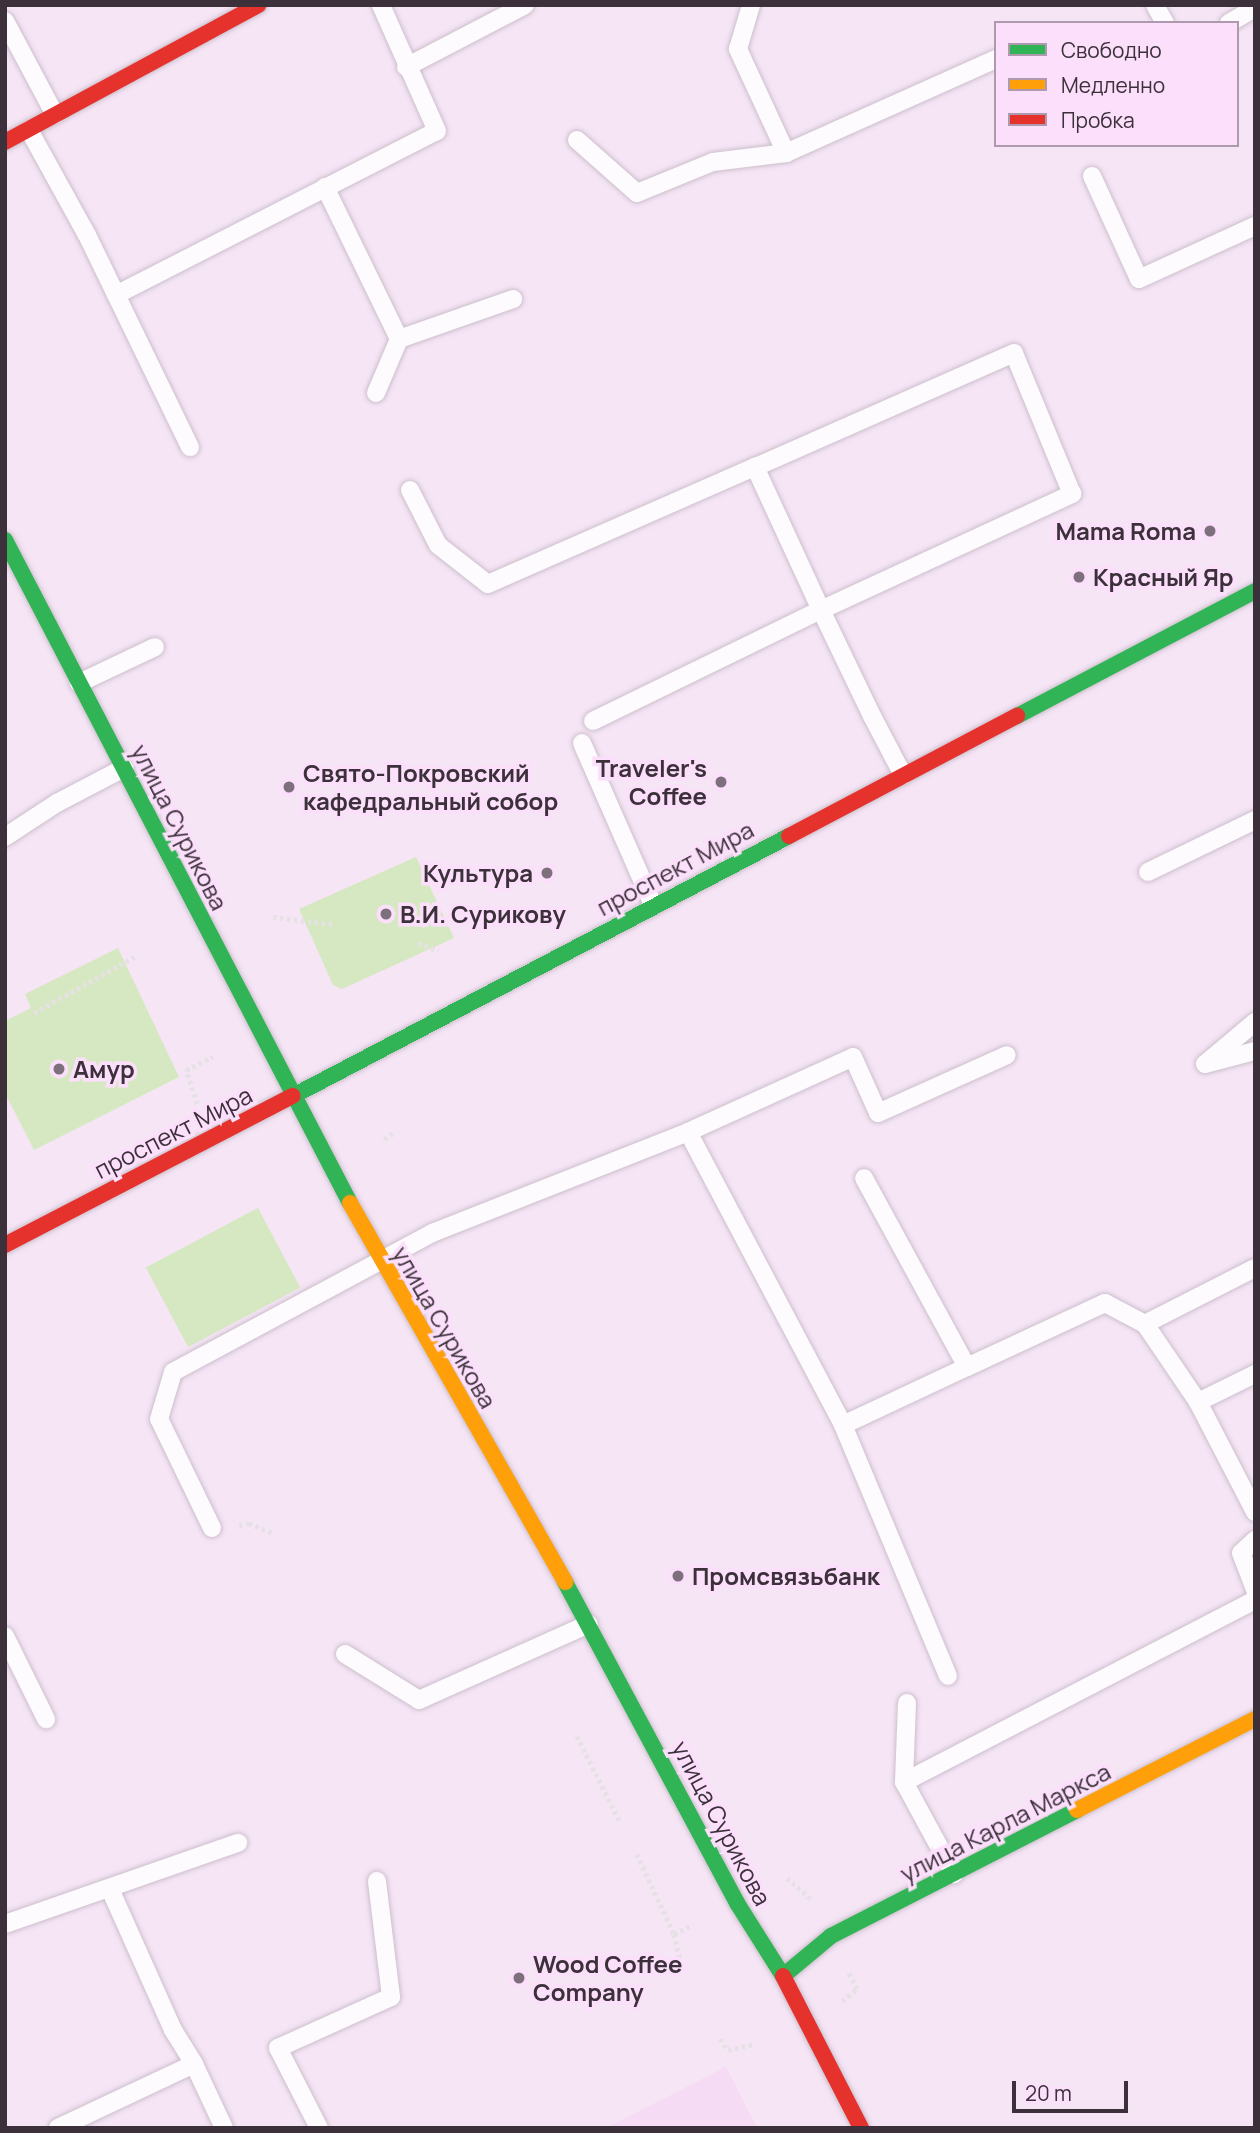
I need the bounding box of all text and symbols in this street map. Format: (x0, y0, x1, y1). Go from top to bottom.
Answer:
legend (994, 21, 1239, 147)
text: Свободно (1061, 36, 1162, 64)
text: Медленно (1061, 71, 1165, 99)
text: Пробка (1061, 106, 1135, 134)
place label: Mama Roma (1055, 517, 1196, 545)
marker: Mama Roma (1202, 523, 1218, 539)
place label: Красный Яр (1093, 563, 1234, 591)
marker: Красный Яр (1071, 569, 1087, 585)
street label: улица Сурикова (126, 739, 234, 915)
place label: Traveler's Coffee (596, 754, 707, 810)
place label: Свято-Покровский кафедральный собор (303, 759, 558, 815)
marker: Traveler's Coffee (713, 774, 729, 790)
marker: Свято-Покровский кафедральный собор (281, 779, 297, 795)
street label: проспект Мира (592, 815, 758, 921)
place label: Культура (423, 859, 533, 887)
marker: Культура (539, 865, 555, 881)
place label: В.И. Сурикову (400, 900, 566, 928)
marker: В.И. Сурикову (378, 906, 394, 922)
place label: Амур (73, 1055, 135, 1083)
marker: Амур (51, 1061, 67, 1077)
street label: проспект Мира (89, 1080, 257, 1184)
street label: улица Сурикова (387, 1241, 503, 1413)
place label: Промсвязьбанк (692, 1562, 880, 1590)
marker: Промсвязьбанк (670, 1568, 686, 1584)
street label: улица Сурикова (666, 1736, 778, 1910)
street label: улица Карла Маркса (895, 1756, 1115, 1888)
place label: Wood Coffee Company (533, 1950, 682, 2006)
marker: Wood Coffee Company (511, 1970, 527, 1986)
scale bar (1015, 2066, 1130, 2110)
text: 20 m (1025, 2079, 1072, 2107)

